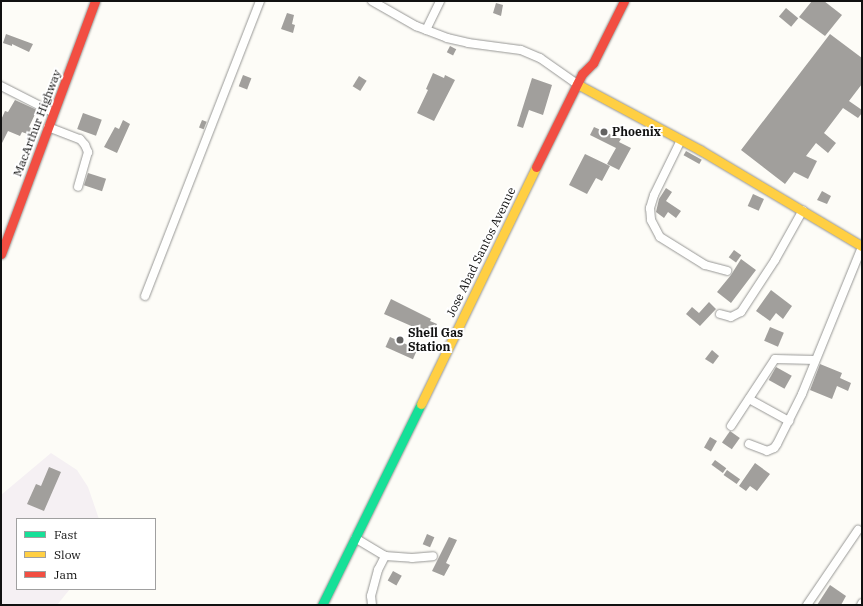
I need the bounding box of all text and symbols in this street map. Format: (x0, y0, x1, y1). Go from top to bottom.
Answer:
street label: MacArthur Highway (10, 67, 64, 179)
place label: Phoenix (612, 125, 661, 139)
marker: Phoenix (599, 127, 609, 137)
street label: Jose Abad Santos Avenue (443, 185, 519, 319)
place label: Shell Gas Station (408, 326, 463, 354)
marker: Shell Gas Station (395, 335, 405, 345)
legend (16, 518, 156, 590)
text: Fast (54, 527, 78, 542)
text: Slow (54, 547, 81, 562)
text: Jam (54, 567, 77, 582)

